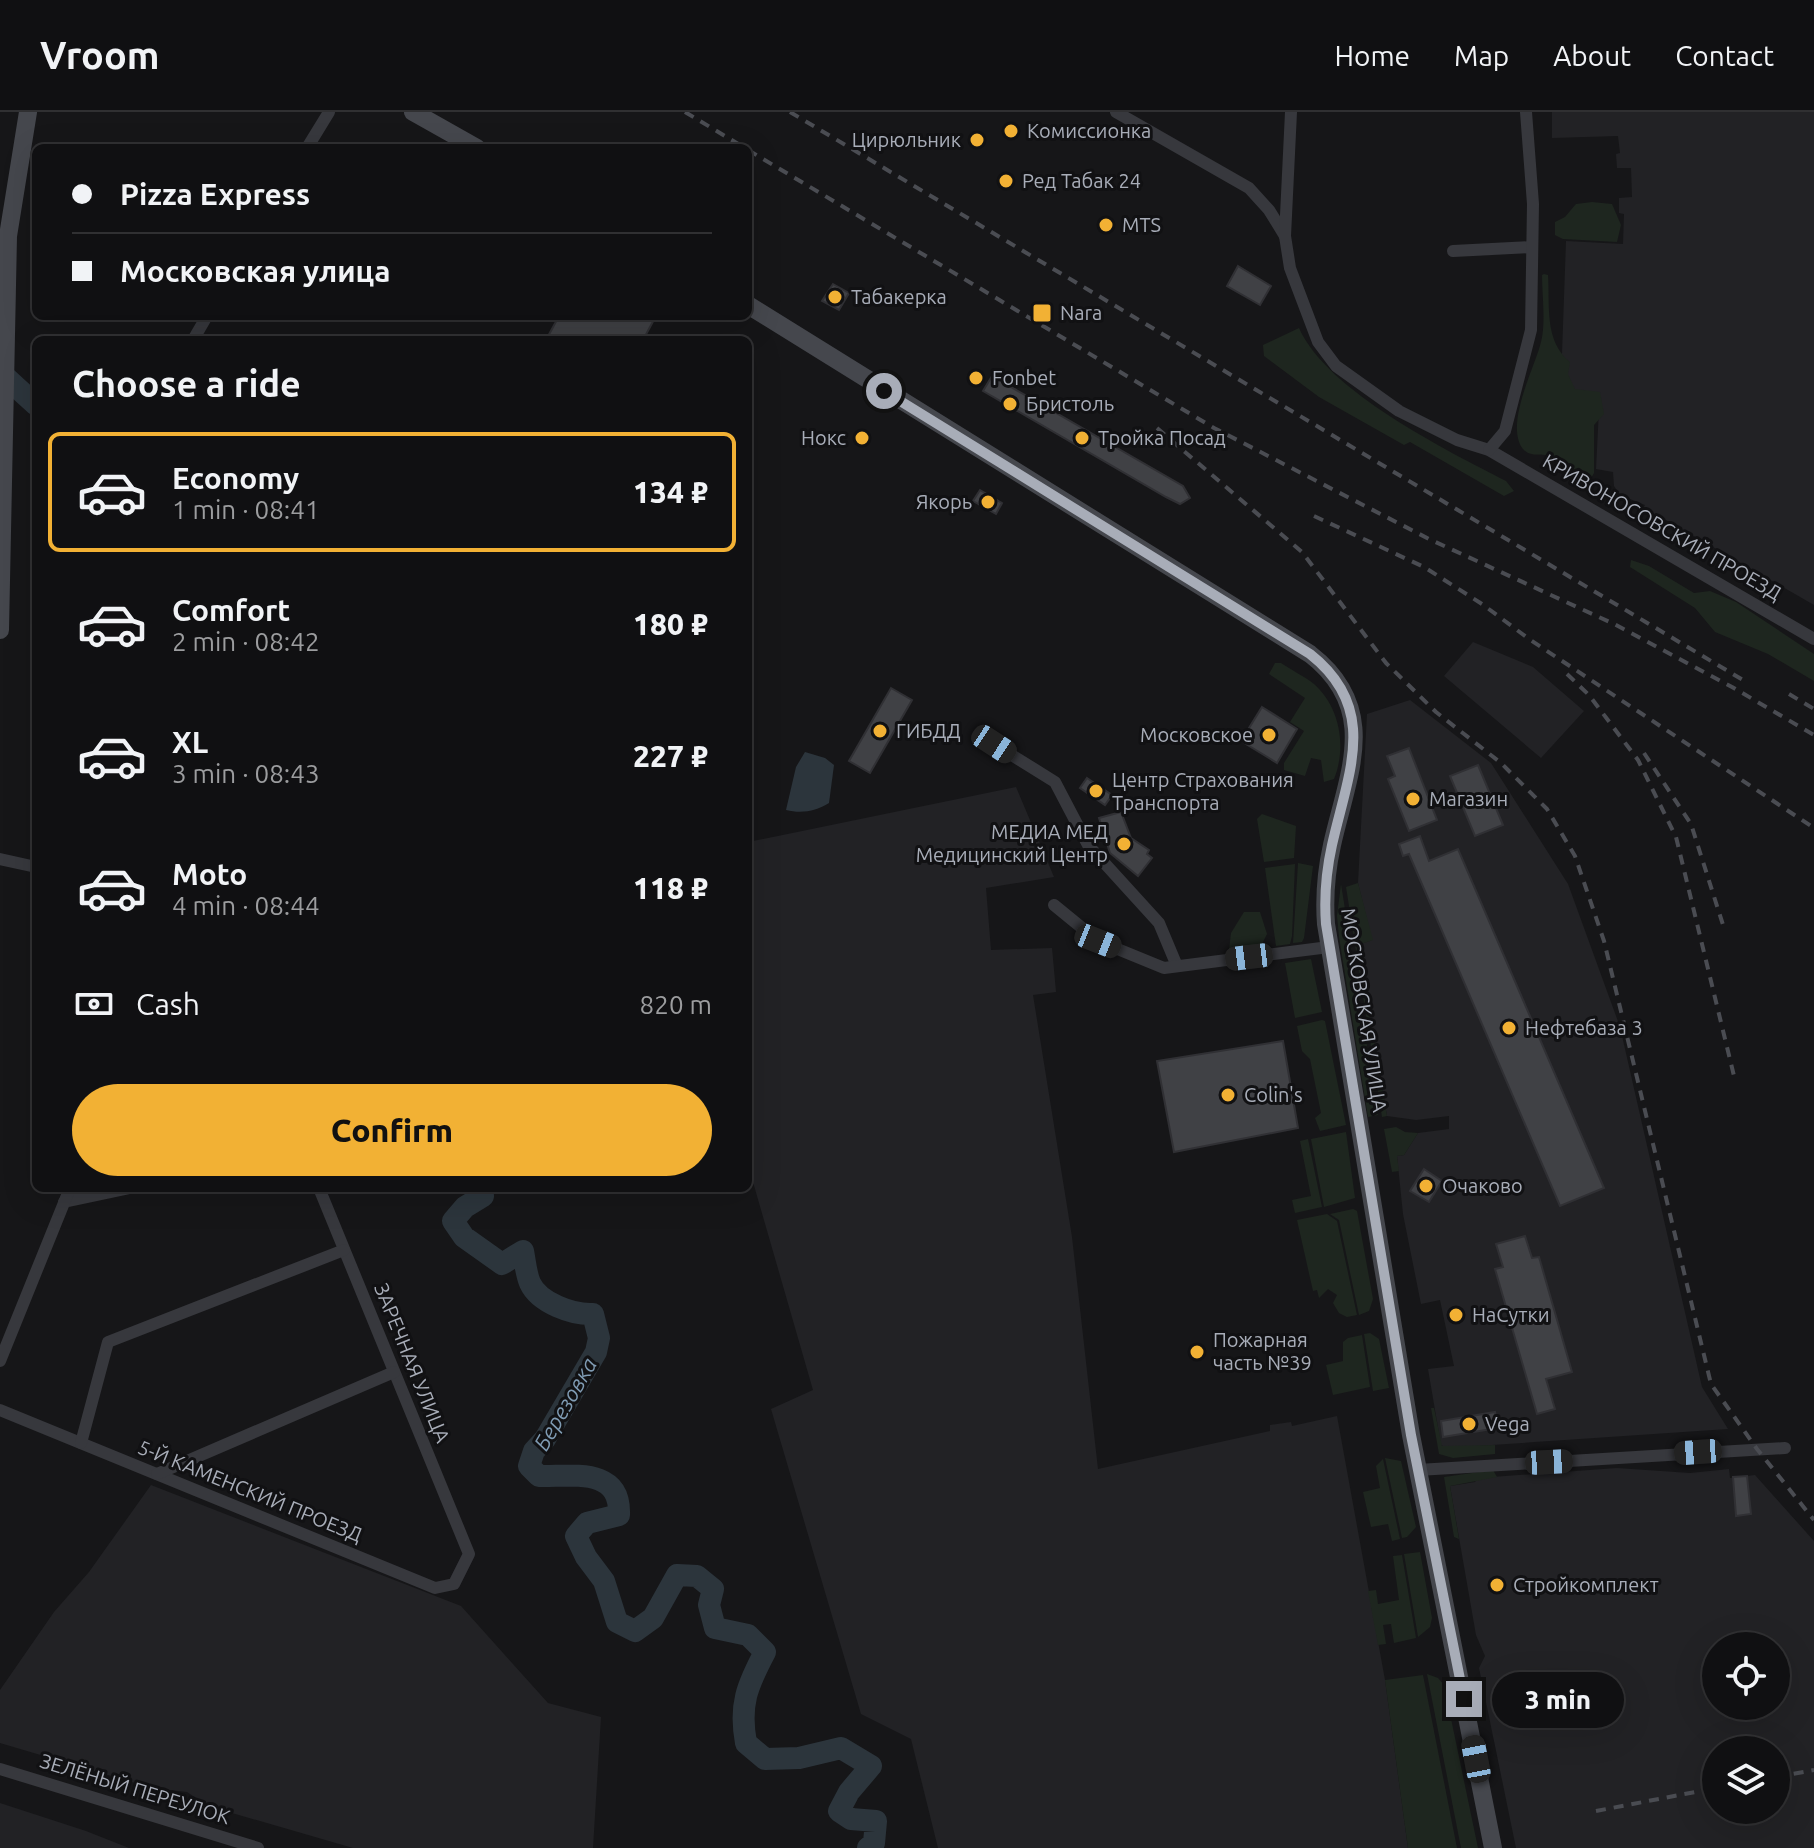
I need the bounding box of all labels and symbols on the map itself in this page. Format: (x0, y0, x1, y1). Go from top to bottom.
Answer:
place label: Комиссионка (1027, 119, 1151, 142)
marker: Комиссионка (1002, 122, 1020, 140)
place label: Цирюльник (852, 128, 961, 151)
marker: Цирюльник (968, 131, 986, 149)
place label: Ред Табак 24 (1022, 169, 1141, 192)
marker: Ред Табак 24 (997, 172, 1015, 190)
place label: MTS (1122, 213, 1161, 236)
marker: MTS (1097, 216, 1115, 234)
place label: Табакерка (851, 285, 947, 308)
marker: Табакерка (826, 288, 844, 306)
place label: Nara (1060, 301, 1102, 324)
marker: Nara (1031, 302, 1053, 324)
place label: Fonbet (992, 366, 1056, 389)
marker: Fonbet (967, 369, 985, 387)
route start (866, 373, 902, 409)
place label: Бристоль (1026, 392, 1114, 415)
marker: Бристоль (1001, 395, 1019, 413)
place label: Нокс (801, 426, 846, 449)
place label: Тройка Посад (1098, 426, 1226, 449)
marker: Нокс (853, 429, 871, 447)
marker: Тройка Посад (1073, 429, 1091, 447)
street label: КРИВОНОСОВСКИЙ ПРОЕЗД (1539, 449, 1786, 604)
place label: Якорь (916, 490, 972, 513)
marker: Якорь (979, 493, 997, 511)
place label: ГИБДД (896, 719, 961, 742)
car (967, 721, 1021, 767)
marker: ГИБДД (871, 722, 889, 740)
place label: Московское (1140, 723, 1253, 746)
marker: Московское (1260, 726, 1278, 744)
place label: Центр Страхования Транспорта (1112, 768, 1294, 814)
marker: Центр Страхования Транспорта (1087, 782, 1105, 800)
place label: Магазин (1429, 787, 1508, 810)
marker: Магазин (1404, 790, 1422, 808)
place label: МЕДИА МЕД Медицинский Центр (916, 820, 1108, 866)
marker: МЕДИА МЕД Медицинский Центр (1115, 835, 1133, 853)
street label: МОСКОВСКАЯ УЛИЦА (1337, 906, 1392, 1114)
car (1071, 921, 1125, 961)
car (1224, 942, 1274, 972)
place label: Нефтебаза 3 (1525, 1016, 1643, 1039)
marker: Нефтебаза 3 (1500, 1019, 1518, 1037)
place label: Colin's (1244, 1083, 1303, 1106)
marker: Colin's (1219, 1086, 1237, 1104)
place label: Очаково (1442, 1174, 1523, 1197)
marker: Очаково (1417, 1177, 1435, 1195)
street label: ЗАРЕЧНАЯ УЛИЦА (370, 1280, 455, 1446)
place label: НаСутки (1472, 1303, 1550, 1326)
marker: НаСутки (1447, 1306, 1465, 1324)
place label: Пожарная часть №39 (1213, 1328, 1312, 1374)
marker: Пожарная часть №39 (1188, 1343, 1206, 1361)
water label: Березовка (528, 1353, 601, 1455)
place label: Vega (1485, 1412, 1530, 1435)
marker: Vega (1460, 1415, 1478, 1433)
street label: 5-Й КАМЕНСКИЙ ПРОЕЗД (135, 1435, 366, 1546)
car (1673, 1438, 1723, 1466)
car (1524, 1449, 1574, 1475)
place label: Стройкомплект (1513, 1573, 1659, 1596)
marker: Стройкомплект (1488, 1576, 1506, 1594)
callout: 3 min (1492, 1671, 1624, 1727)
route end (1446, 1681, 1482, 1717)
car (1460, 1733, 1492, 1785)
street label: ЗЕЛЁНЫЙ ПЕРЕУЛОК (37, 1749, 233, 1828)

